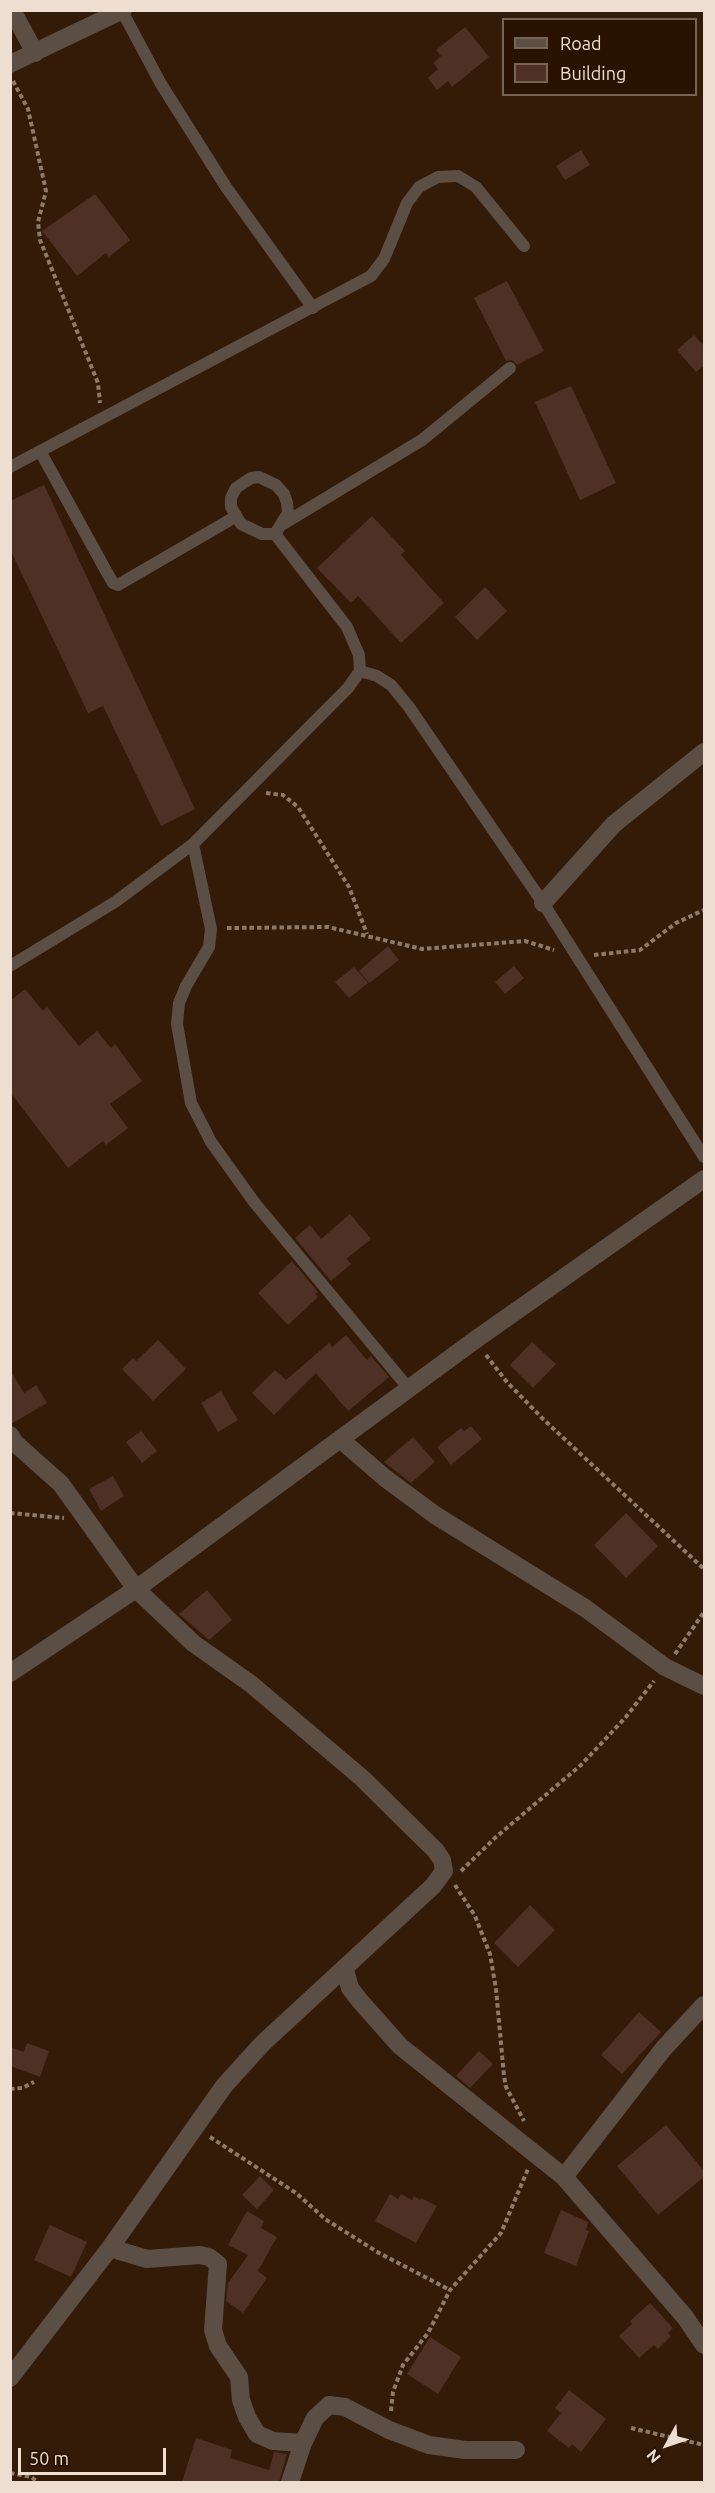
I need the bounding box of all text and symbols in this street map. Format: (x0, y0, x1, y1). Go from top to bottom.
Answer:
legend (502, 18, 697, 96)
text: Road (560, 33, 602, 53)
text: Building (560, 63, 626, 83)
north arrow (637, 2415, 697, 2475)
scale bar (21, 2436, 170, 2474)
text: N (642, 2446, 664, 2467)
text: 50 m (29, 2448, 69, 2468)

